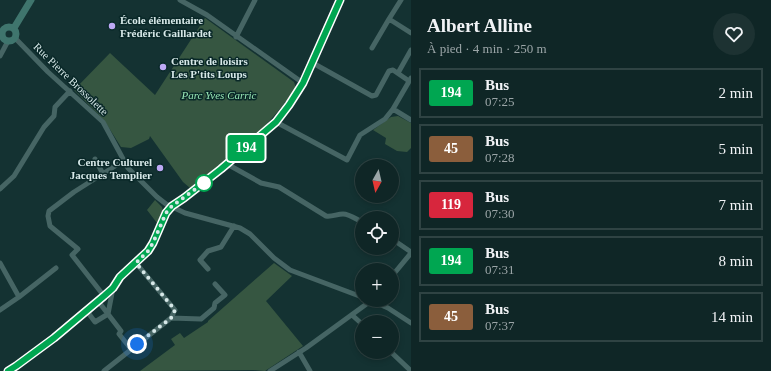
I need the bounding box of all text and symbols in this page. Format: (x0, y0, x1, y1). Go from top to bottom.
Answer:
button: heart (713, 13, 755, 55)
place label: École élémentaire Frédéric Gaillardet (120, 14, 212, 39)
text: Albert Alline (427, 15, 532, 36)
marker: École élémentaire Frédéric Gaillardet (107, 21, 117, 31)
street label: Rue Pierre Brossolette (31, 40, 111, 118)
text: À pied · 4 min · 250 m (427, 41, 547, 56)
place label: Centre de loisirs Les P'tits Loups (171, 55, 249, 80)
marker: Centre de loisirs Les P'tits Loups (158, 62, 168, 72)
text: Bus (485, 77, 509, 93)
text: 194 (441, 85, 462, 100)
text: 2 min (718, 85, 753, 101)
park label: Parc Yves Carric (181, 89, 257, 101)
text: 07:25 (485, 94, 515, 109)
text: Bus (485, 133, 509, 149)
line badge: 194 (223, 135, 269, 161)
text: 194 (236, 140, 257, 155)
text: 45 (444, 141, 458, 156)
text: 5 min (718, 141, 753, 157)
text: 07:28 (485, 150, 515, 165)
place label: Centre Culturel Jacques Templier (70, 156, 152, 181)
north arrow (355, 159, 399, 203)
map controls (355, 159, 399, 359)
marker: Centre Culturel Jacques Templier (155, 163, 165, 173)
unlabelled marker (195, 174, 213, 192)
text: Bus (485, 189, 509, 205)
text: 119 (441, 197, 461, 212)
text: 7 min (718, 197, 753, 213)
text: 07:30 (485, 206, 515, 221)
button: locate (355, 211, 399, 255)
text: Bus (485, 245, 509, 261)
text: 194 (441, 253, 462, 268)
text: 8 min (718, 253, 753, 269)
text: 07:31 (485, 262, 515, 277)
button: + (355, 263, 399, 307)
text: Bus (485, 301, 509, 317)
text: 45 (444, 309, 458, 324)
text: 14 min (711, 309, 753, 325)
button: − (355, 315, 399, 359)
text: 07:37 (485, 318, 515, 333)
your location (127, 334, 147, 354)

